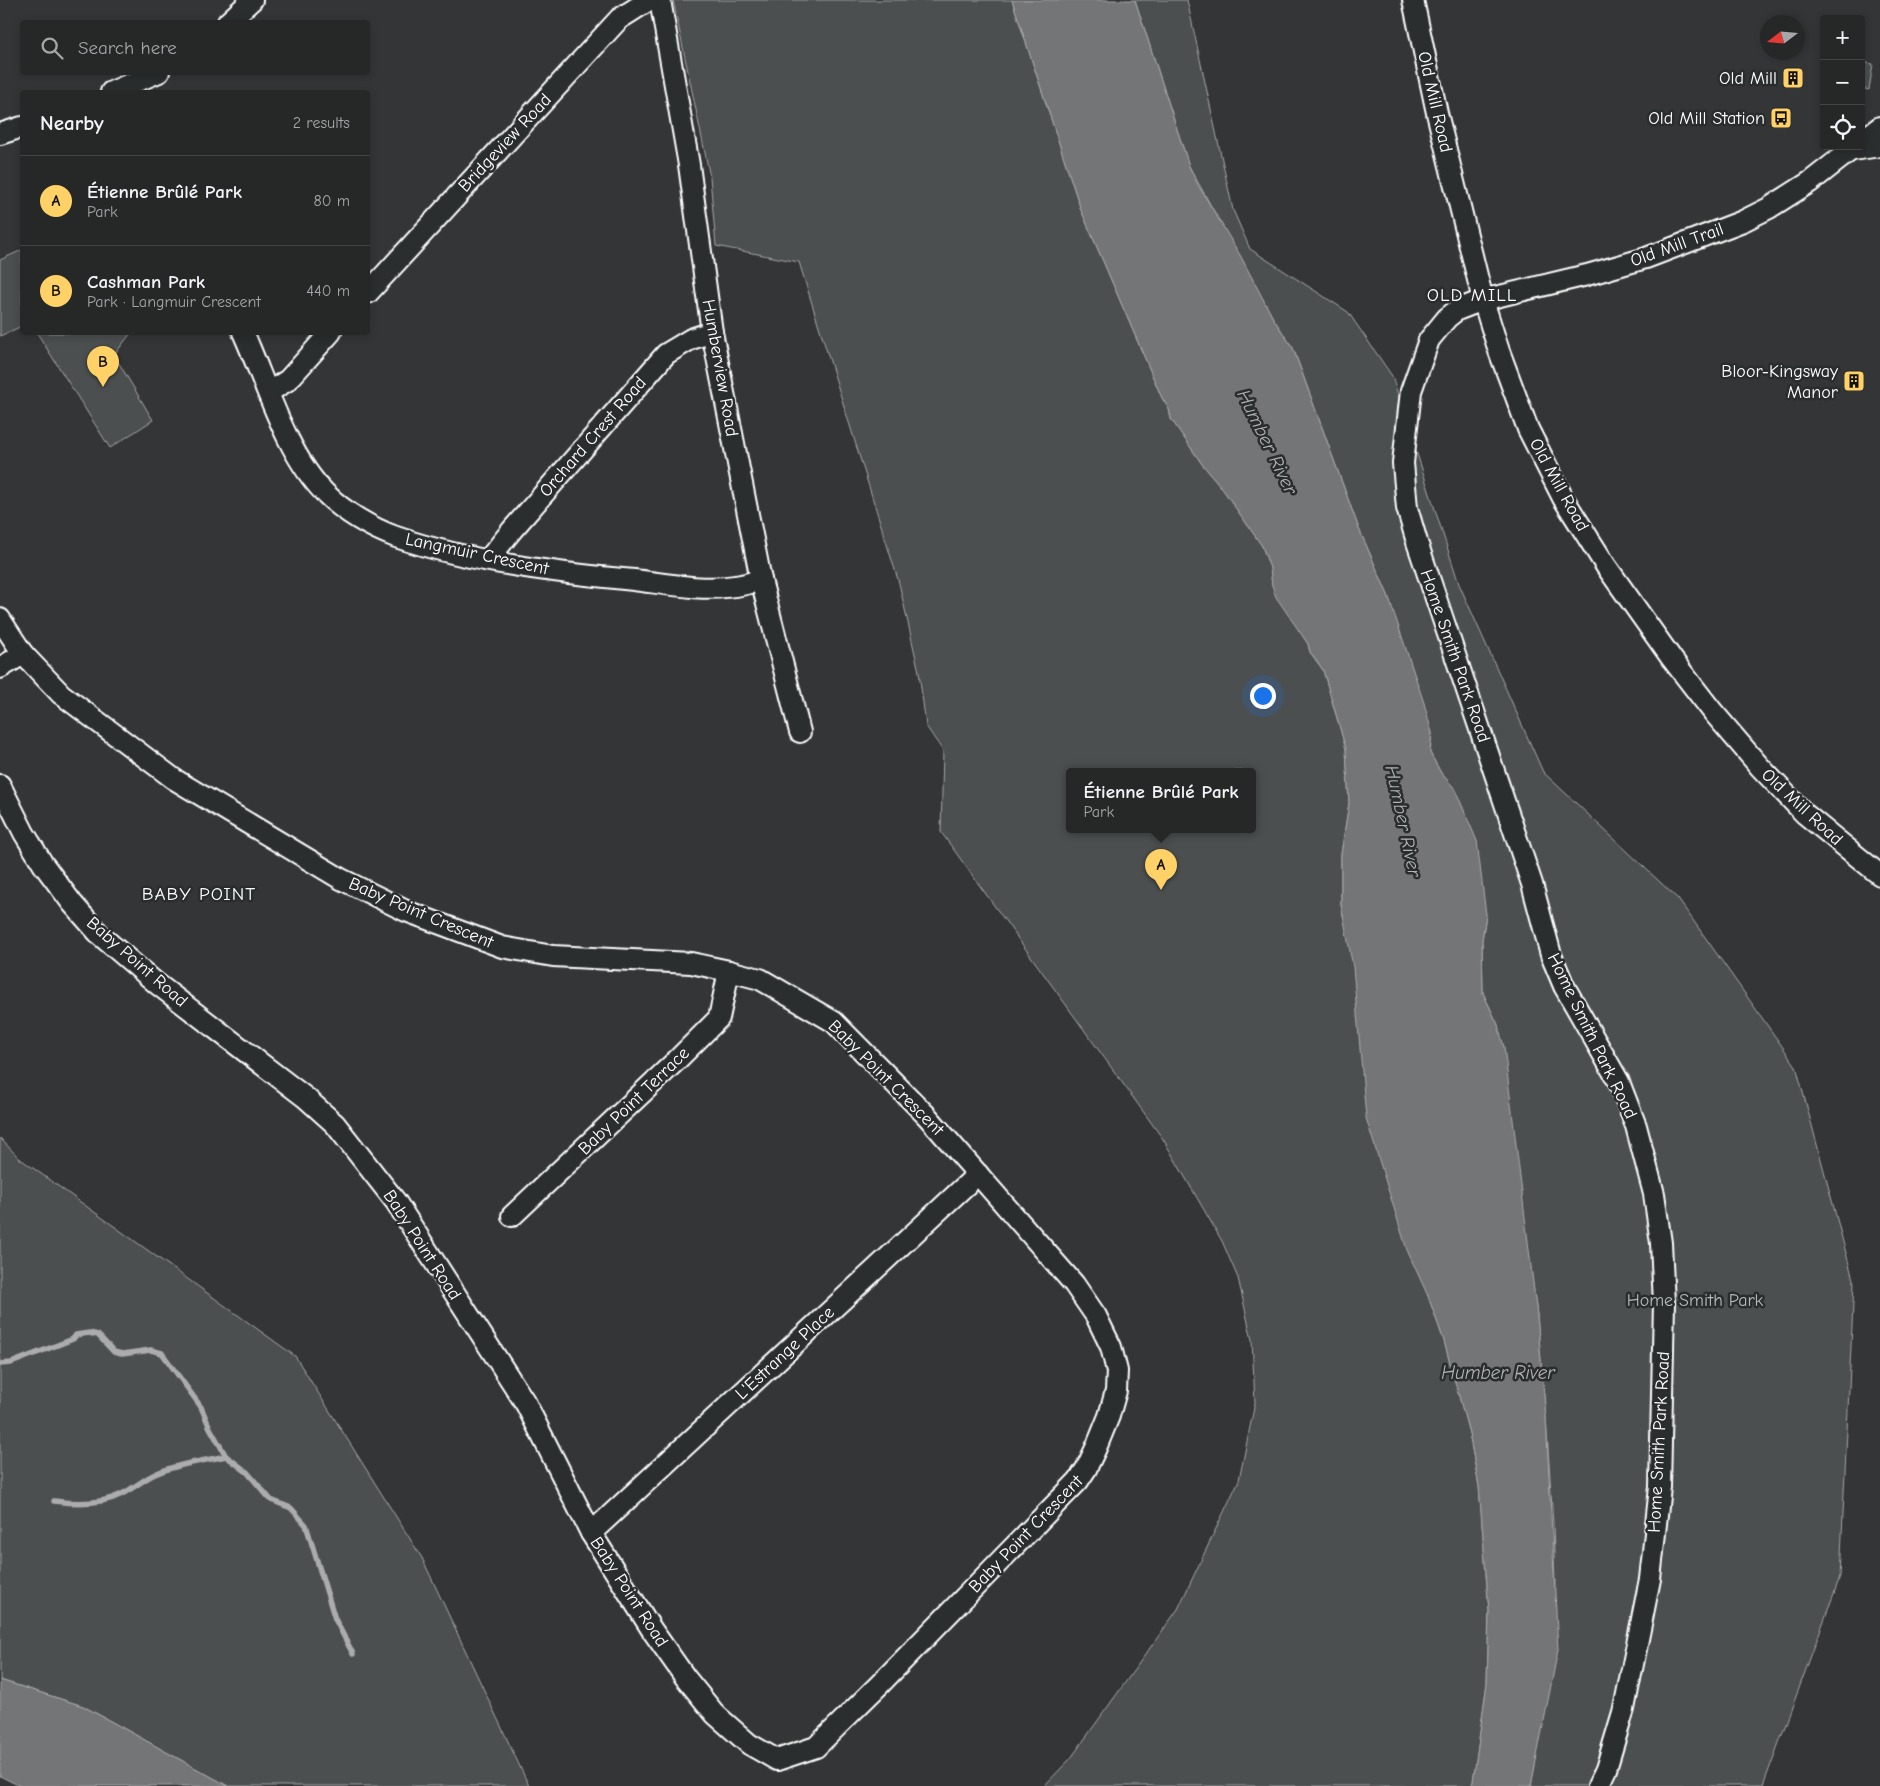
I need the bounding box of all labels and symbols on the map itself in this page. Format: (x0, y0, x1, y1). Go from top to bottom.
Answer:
north arrow (1760, 15, 1805, 60)
street label: Old Mill Road (1413, 49, 1457, 155)
building icon: Old Mill (1781, 66, 1805, 90)
place label: Old Mill (1719, 68, 1777, 89)
street label: Bridgeview Road (454, 89, 556, 197)
bus stop icon: Old Mill Station (1769, 106, 1793, 130)
place label: Old Mill Station (1648, 108, 1765, 129)
street label: Old Mill Trail (1628, 218, 1726, 272)
district label: OLD MILL (1427, 284, 1517, 306)
street label: Humberview Road (698, 298, 742, 438)
pin: B (87, 346, 119, 387)
place label: Bloor-Kingsway Manor (1721, 361, 1839, 403)
building icon: Bloor-Kingsway Manor (1842, 369, 1866, 393)
street label: Orchard Crest Road (535, 373, 651, 501)
water label: Humber River (1232, 386, 1302, 499)
street label: Old Mill Road (1525, 435, 1593, 535)
street label: Langmuir Crescent (403, 529, 551, 580)
street label: Home Smith Park Road (1416, 567, 1494, 745)
your location (1250, 683, 1276, 709)
water label: Humber River (1380, 763, 1426, 880)
street label: Old Mill Road (1757, 764, 1847, 850)
pin: A (1145, 849, 1177, 890)
street label: Baby Point Crescent (345, 873, 497, 953)
district label: BABY POINT (142, 883, 256, 905)
street label: Baby Point Road (82, 912, 192, 1012)
street label: Home Smith Park Road (1543, 950, 1641, 1122)
street label: Baby Point Crescent (824, 1016, 949, 1141)
street label: Baby Point Terrace (574, 1043, 694, 1159)
street label: Baby Point Road (379, 1186, 465, 1304)
park label: Home Smith Park (1627, 1290, 1764, 1311)
street label: L'Estrange Place (731, 1302, 839, 1404)
street label: Home Smith Park Road (1644, 1351, 1674, 1533)
water label: Humber River (1441, 1362, 1556, 1384)
street label: Baby Point Crescent (965, 1470, 1088, 1597)
street label: Baby Point Road (586, 1533, 672, 1651)

